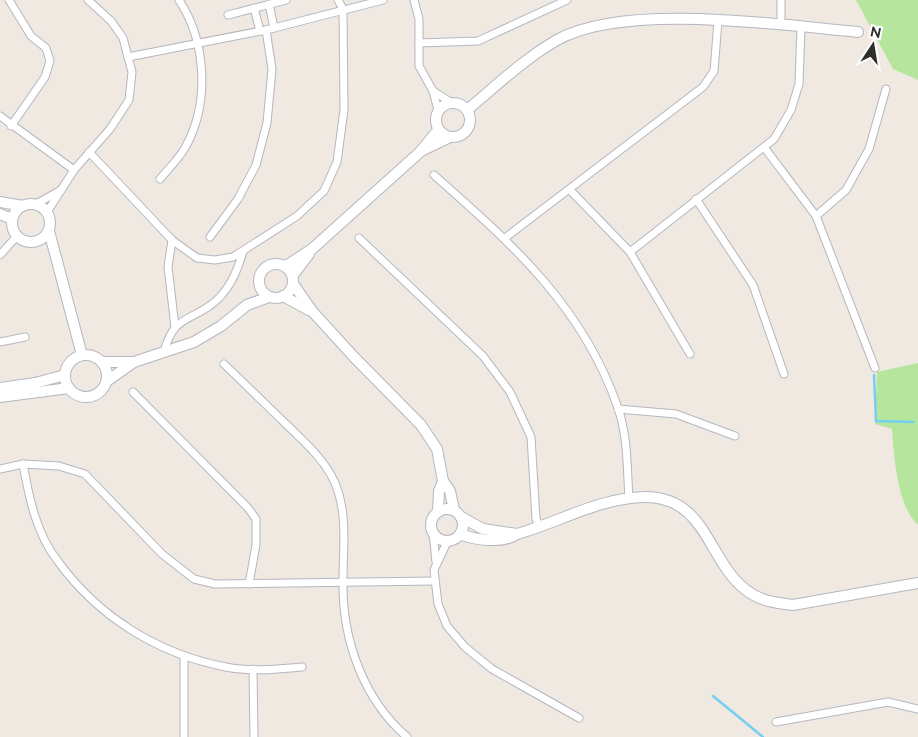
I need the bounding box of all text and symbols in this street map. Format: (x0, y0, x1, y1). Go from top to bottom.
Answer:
north arrow (848, 20, 898, 70)
text: N (869, 23, 883, 41)

